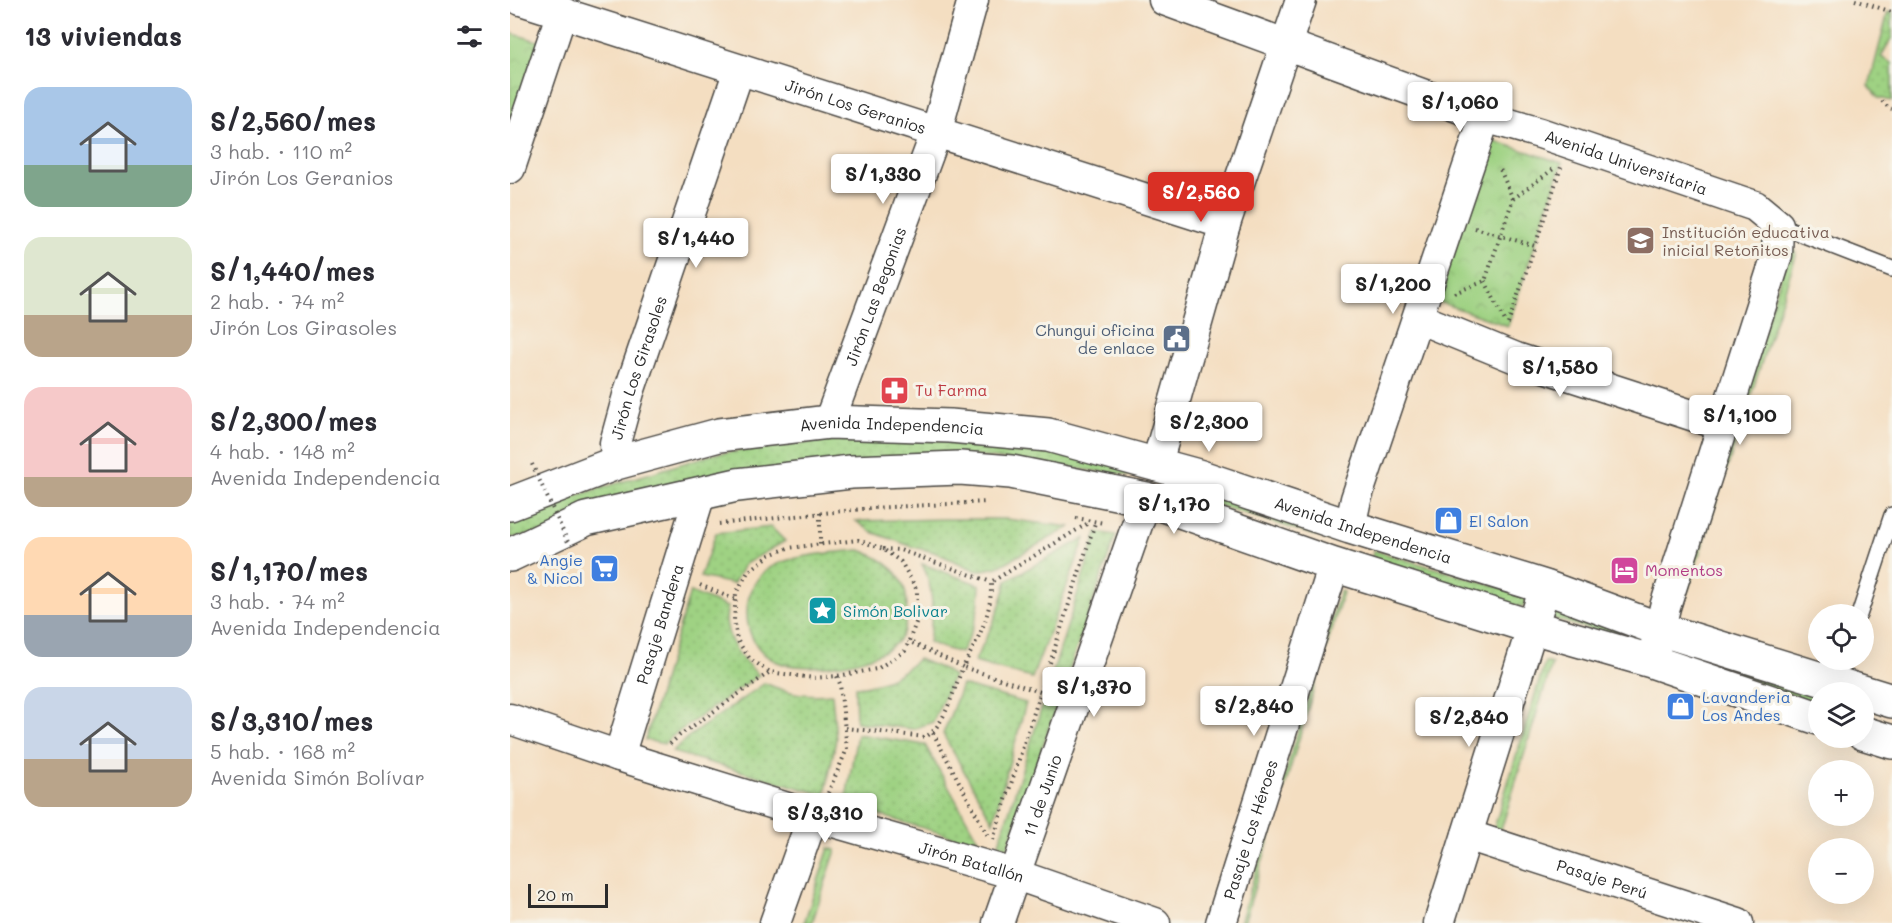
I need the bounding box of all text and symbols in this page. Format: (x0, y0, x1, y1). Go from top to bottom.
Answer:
text: 13 viviendas (24, 19, 182, 53)
icon: filters (453, 20, 486, 53)
street label: Jirón Los Geranios (782, 74, 929, 138)
pin: S/1,060 (1405, 82, 1515, 133)
text: S/1,060 (1421, 88, 1499, 114)
text: S/2,560/mes (210, 104, 376, 138)
icon: home (72, 111, 144, 183)
street label: Avenida Universitaria (1542, 124, 1710, 199)
text: 3 hab. · 110 m² (210, 138, 352, 164)
pin: S/1,330 (828, 154, 938, 205)
text: S/1,330 (845, 160, 921, 186)
text: Jirón Los Geranios (210, 164, 393, 190)
pin: S/2,560 (1146, 172, 1256, 223)
text: S/2,560 (1162, 178, 1240, 204)
pin: S/1,440 (641, 218, 751, 269)
place label: Institución educativa inicial Retoñitos (1662, 221, 1830, 260)
text: S/1,440 (657, 224, 735, 250)
street label: Jirón Las Begonias (840, 224, 910, 369)
school or university icon: Institución educativa inicial Retoñitos (1625, 225, 1657, 257)
text: S/1,440/mes (210, 254, 375, 288)
icon: home (72, 261, 144, 333)
pin: S/1,200 (1338, 264, 1448, 315)
text: S/1,200 (1355, 270, 1431, 296)
text: 2 hab. · 74 m² (210, 288, 344, 314)
street label: Jirón Los Girasoles (605, 293, 671, 442)
text: Jirón Los Girasoles (210, 314, 397, 340)
place label: Chungui oficina de enlace (1035, 319, 1155, 358)
public building icon: Chungui oficina de enlace (1160, 323, 1192, 355)
pin: S/1,580 (1505, 347, 1615, 398)
text: S/1,580 (1522, 353, 1598, 379)
pharmacy icon: Tu Farma (878, 374, 910, 406)
place label: Tu Farma (915, 379, 987, 400)
pin: S/1,100 (1685, 395, 1795, 446)
text: S/1,100 (1703, 401, 1777, 427)
pin: S/2,300 (1154, 402, 1264, 453)
text: S/2,300/mes (210, 404, 377, 438)
text: S/2,300 (1169, 408, 1249, 434)
icon: home (72, 411, 144, 483)
street label: Avenida Independencia (798, 411, 985, 439)
text: 4 hab. · 148 m² (210, 438, 355, 464)
text: Avenida Independencia (210, 464, 441, 490)
pin: S/1,170 (1119, 484, 1229, 535)
text: S/1,170 (1138, 490, 1210, 516)
street label: Avenida Independencia (1272, 491, 1454, 568)
shop icon: El Salon (1432, 505, 1464, 537)
place label: El Salon (1469, 510, 1529, 531)
place label: Angie & Nicol (527, 549, 583, 588)
supermarket icon: Angie & Nicol (588, 553, 620, 585)
text: S/1,170/mes (210, 554, 368, 588)
hotel icon: Momentos (1608, 554, 1640, 586)
place label: Momentos (1645, 559, 1723, 580)
icon: home (72, 561, 144, 633)
street label: Pasaje Bandera (631, 561, 688, 687)
text: 3 hab. · 74 m² (210, 588, 345, 614)
place icon: Simón Bolivar (806, 595, 838, 627)
place label: Simón Bolivar (843, 600, 948, 621)
map controls (1808, 604, 1874, 904)
button: locate (1808, 604, 1874, 670)
text: Avenida Independencia (210, 614, 441, 640)
pin: S/1,370 (1039, 667, 1149, 718)
text: S/1,370 (1056, 673, 1132, 699)
button: layers (1808, 682, 1874, 748)
pin: S/2,840 (1199, 686, 1309, 737)
place label: Lavanderia Los Andes (1702, 686, 1791, 725)
shop icon: Lavanderia Los Andes (1665, 690, 1697, 722)
text: S/2,840 (1214, 692, 1294, 718)
pin: S/2,840 (1414, 697, 1524, 748)
text: S/2,840 (1429, 703, 1509, 729)
text: S/3,310/mes (210, 704, 373, 738)
icon: home (72, 711, 144, 783)
text: 5 hab. · 168 m² (210, 738, 355, 764)
street label: 11 de Junio (1018, 752, 1066, 839)
street label: Pasaje Los Héroes (1218, 757, 1282, 902)
button: + (1808, 760, 1874, 826)
text: Avenida Simón Bolívar (210, 764, 425, 790)
pin: S/3,310 (770, 793, 880, 844)
text: S/3,310 (787, 799, 863, 825)
street label: Jirón Batallón (916, 836, 1027, 887)
button: − (1808, 838, 1874, 904)
street label: Pasaje Perú (1554, 854, 1650, 903)
scale bar (528, 881, 608, 908)
text: 20 m (537, 884, 574, 905)

